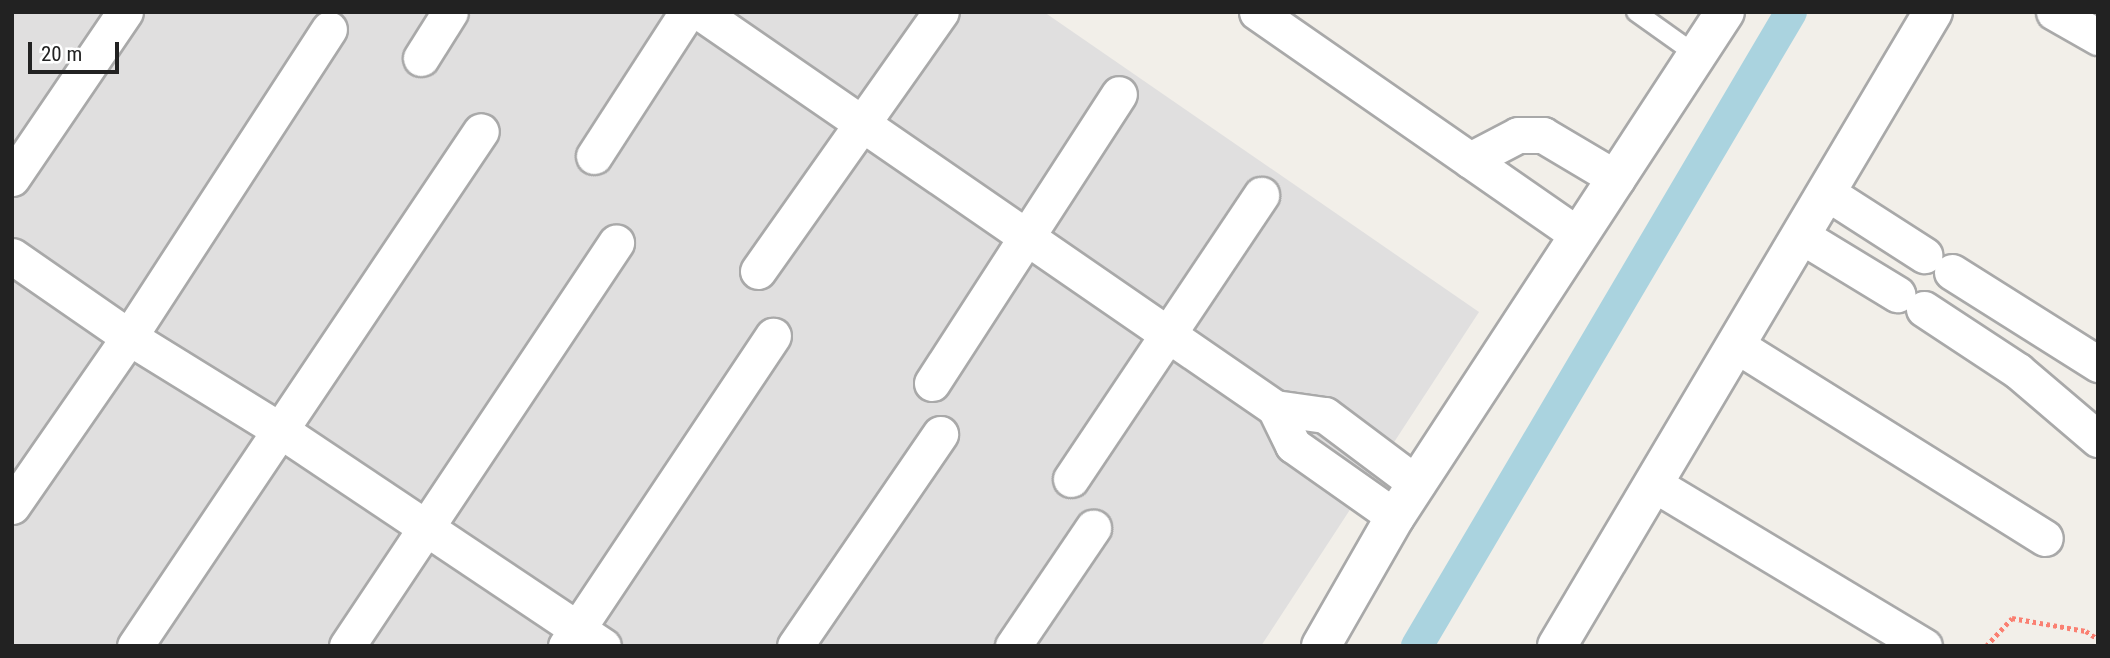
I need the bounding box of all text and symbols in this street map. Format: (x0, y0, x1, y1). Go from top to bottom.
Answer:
scale bar (32, 28, 122, 72)
text: 20 m (41, 42, 82, 66)

